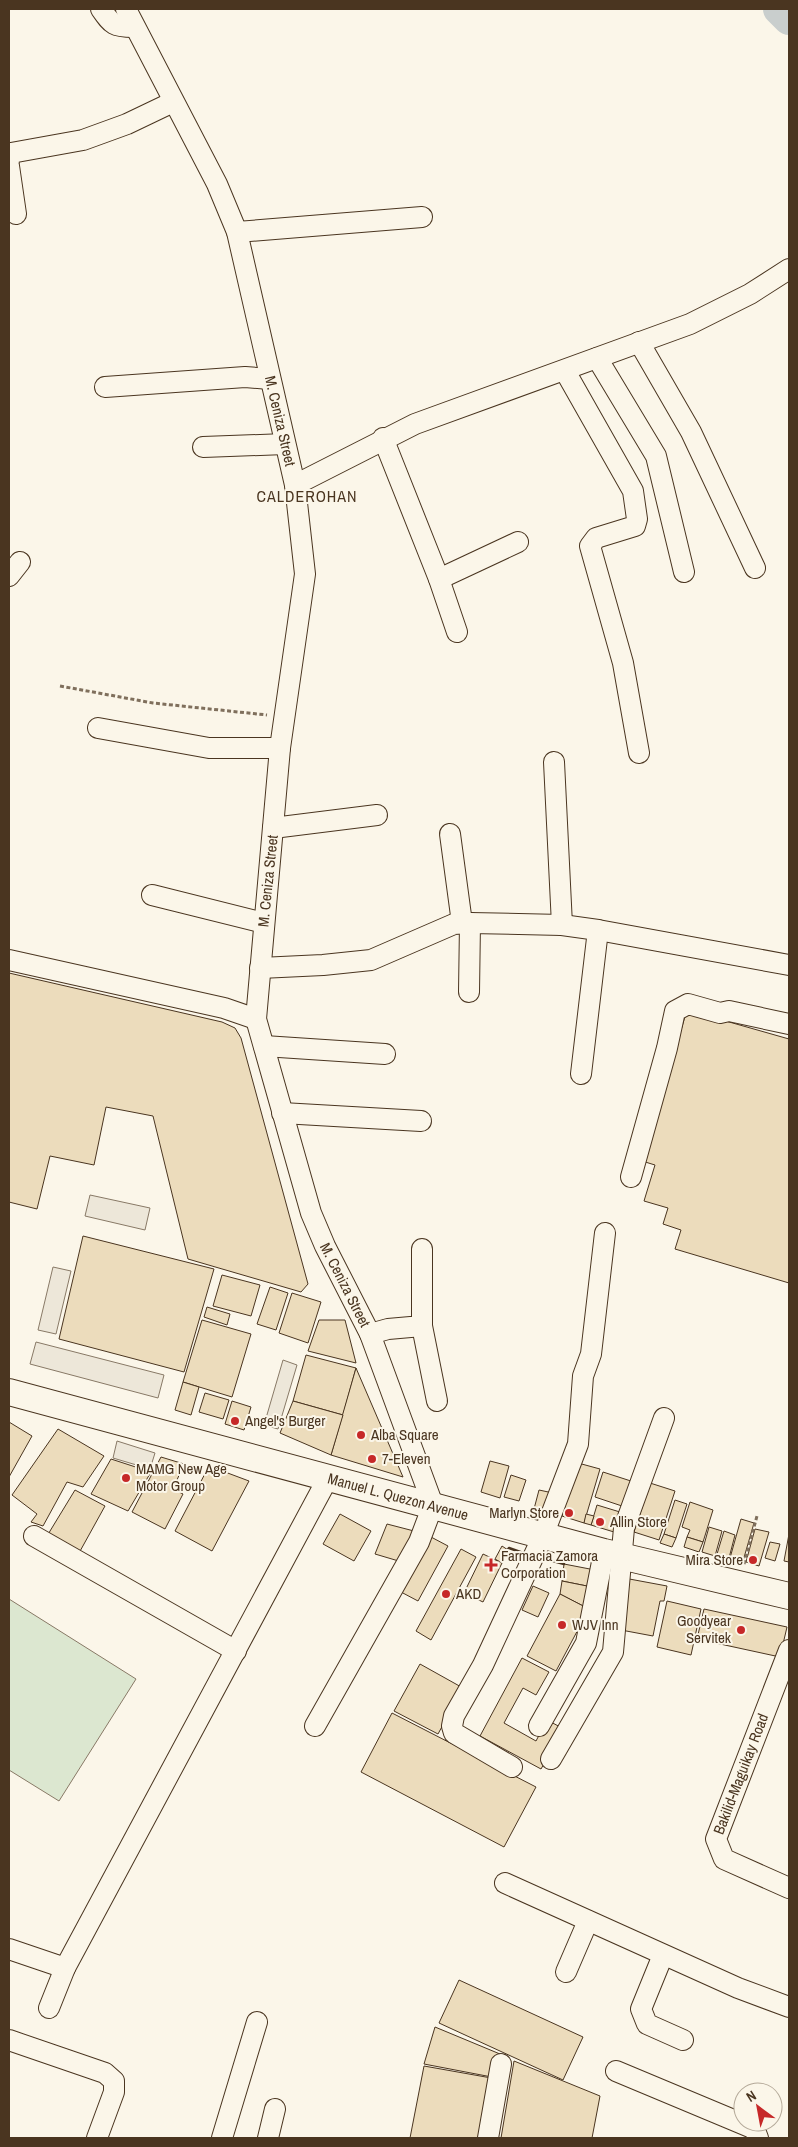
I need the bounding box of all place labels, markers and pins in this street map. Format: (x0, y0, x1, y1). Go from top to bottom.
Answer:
place label: Angel's Burger (244, 1410, 325, 1431)
marker: Angel's Burger (229, 1415, 241, 1427)
place label: Alba Square (370, 1424, 439, 1445)
marker: Alba Square (355, 1429, 367, 1441)
place label: 7-Eleven (382, 1448, 431, 1469)
marker: 7-Eleven (366, 1453, 378, 1465)
place label: MAMG New Age Motor Group (136, 1458, 227, 1496)
marker: MAMG New Age Motor Group (120, 1472, 132, 1484)
place label: Marlyn Store (489, 1502, 559, 1523)
marker: Marlyn Store (563, 1507, 575, 1519)
place label: Allin Store (609, 1511, 667, 1532)
marker: Allin Store (594, 1516, 606, 1528)
place label: Farmacia Zamora Corporation (501, 1545, 598, 1583)
place label: Mira Store (686, 1549, 743, 1570)
marker: Mira Store (747, 1554, 759, 1566)
marker: Farmacia Zamora Corporation (485, 1559, 497, 1571)
place label: AKD (455, 1583, 481, 1604)
marker: AKD (440, 1588, 452, 1600)
place label: Goodyear Servitek (677, 1610, 732, 1648)
place label: WJV Inn (572, 1614, 619, 1635)
marker: WJV Inn (556, 1619, 568, 1631)
marker: Goodyear Servitek (735, 1624, 747, 1636)

